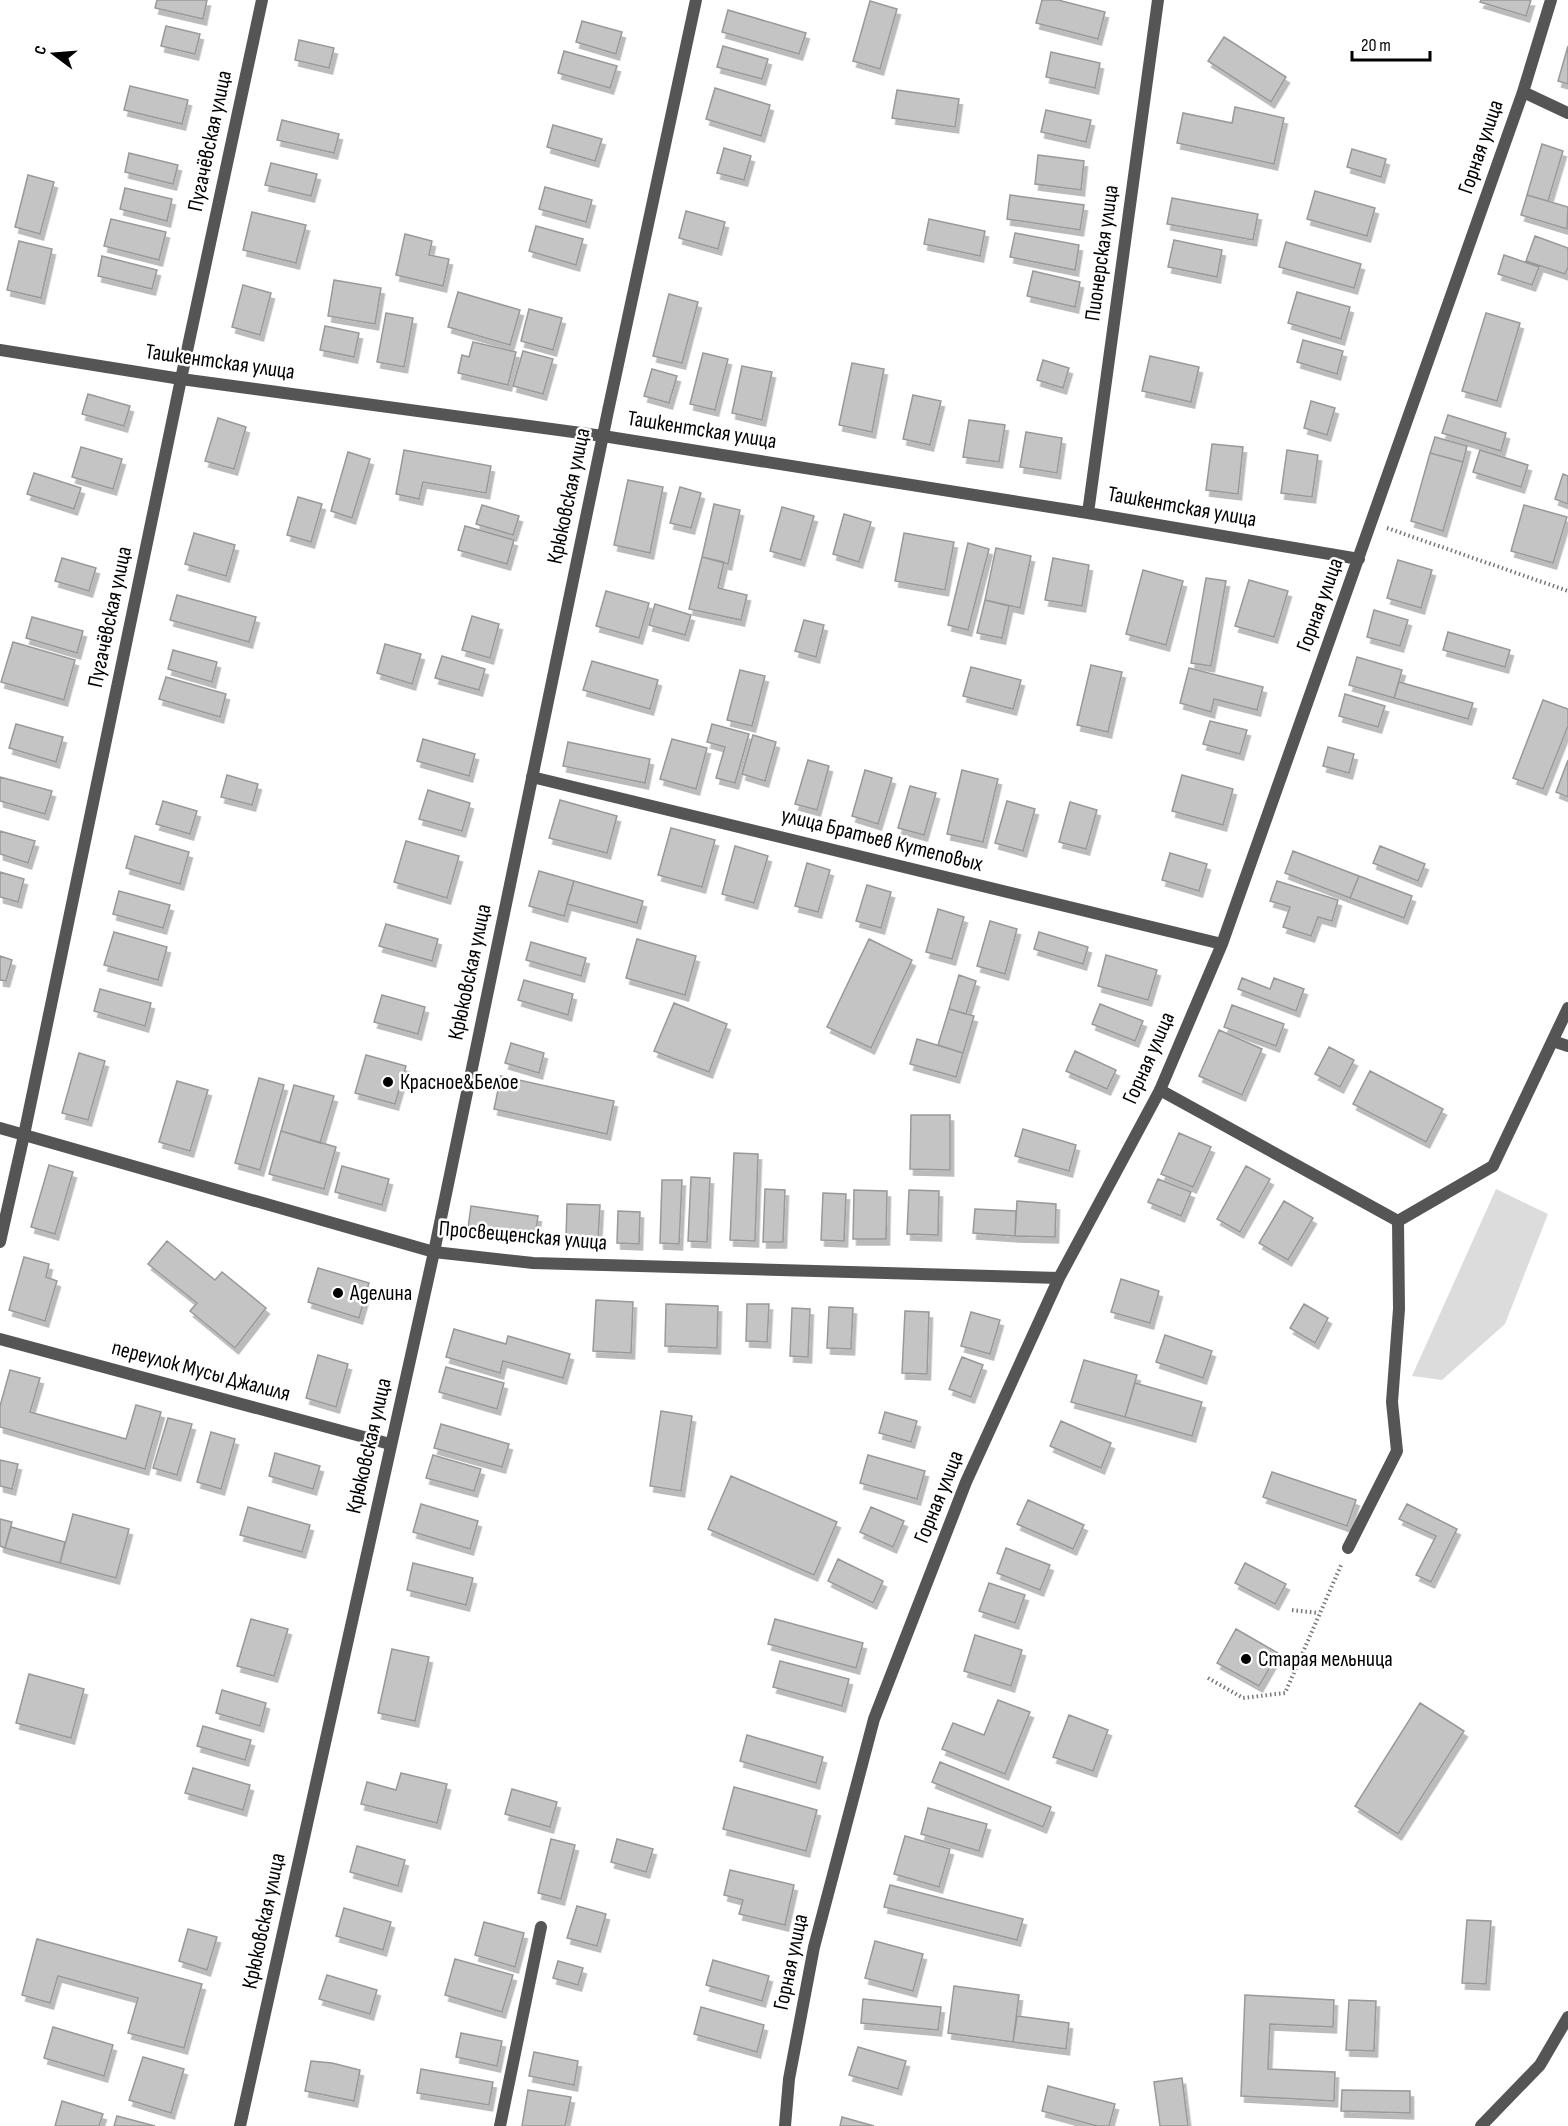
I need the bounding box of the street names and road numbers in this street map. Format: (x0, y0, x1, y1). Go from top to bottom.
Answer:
street label: Пугачёвская улица (182, 68, 238, 214)
street label: Горная улица (1452, 97, 1510, 197)
street label: Пионерская улица (1079, 183, 1125, 323)
street label: Ташкентская улица (144, 338, 296, 386)
street label: Ташкентская улица (625, 405, 779, 455)
street label: Крюковская улица (541, 426, 597, 566)
street label: Ташкентская улица (1105, 481, 1259, 533)
street label: Пугачёвская улица (82, 544, 138, 690)
street label: Горная улица (1291, 555, 1349, 655)
street label: улица Братьев Кутеповых (778, 802, 986, 878)
street label: Крюковская улица (442, 902, 498, 1042)
street label: Горная улица (1117, 1008, 1181, 1108)
street label: Просвещенская улица (438, 1215, 608, 1257)
street label: переулок Мусы Джалиля (109, 1334, 293, 1408)
street label: Крюковская улица (340, 1376, 398, 1516)
street label: Горная улица (908, 1447, 970, 1547)
street label: Крюковская улица (236, 1851, 292, 1991)
street label: Горная улица (768, 1912, 814, 2012)

